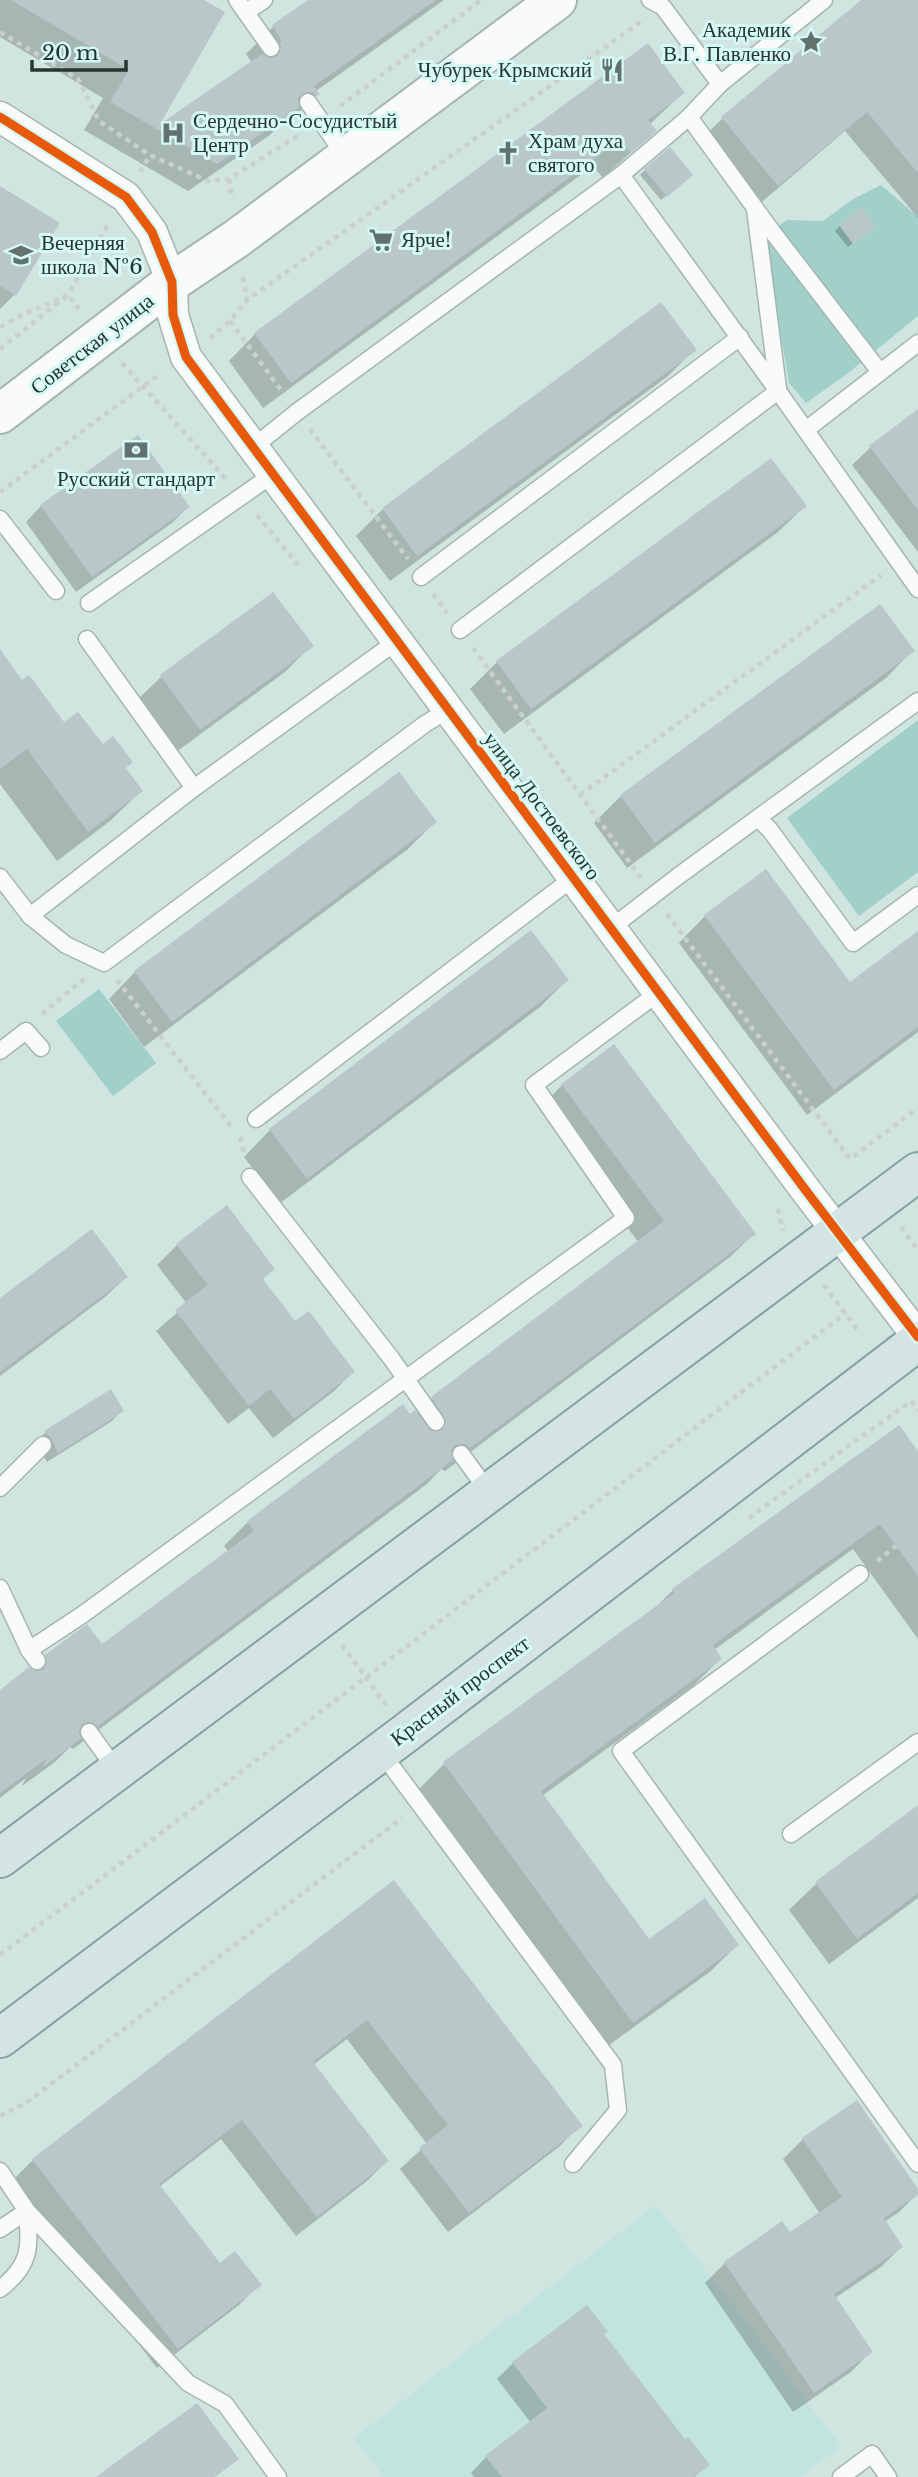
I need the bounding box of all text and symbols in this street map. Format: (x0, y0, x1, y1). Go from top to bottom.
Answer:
place label: Академик В.Г. Павленко (663, 17, 792, 67)
scale bar (32, 28, 126, 72)
place icon: Академик В.Г. Павленко (797, 28, 825, 56)
text: 20 m (42, 40, 99, 66)
restaurant icon: Чубурек Крымский (598, 56, 626, 84)
place label: Чубурек Крымский (418, 57, 592, 83)
place label: Сердечно-Сосудистый Центр (193, 108, 397, 158)
hospital icon: Сердечно-Сосудистый Центр (159, 119, 187, 147)
place label: Храм духа святого (528, 128, 624, 178)
church icon: Храм духа святого (494, 139, 522, 167)
supermarket icon: Ярче! (367, 226, 395, 254)
place label: Ярче! (401, 227, 451, 253)
place label: Вечерняя школа №6 (41, 230, 143, 280)
school or university icon: Вечерняя школа №6 (7, 241, 35, 269)
street label: Советская улица (25, 287, 159, 400)
bank icon: Русский стандарт (122, 436, 150, 464)
place label: Русский стандарт (57, 466, 215, 492)
street label: улица Достоевского (478, 727, 606, 885)
street label: Красный проспект (385, 1630, 535, 1752)

